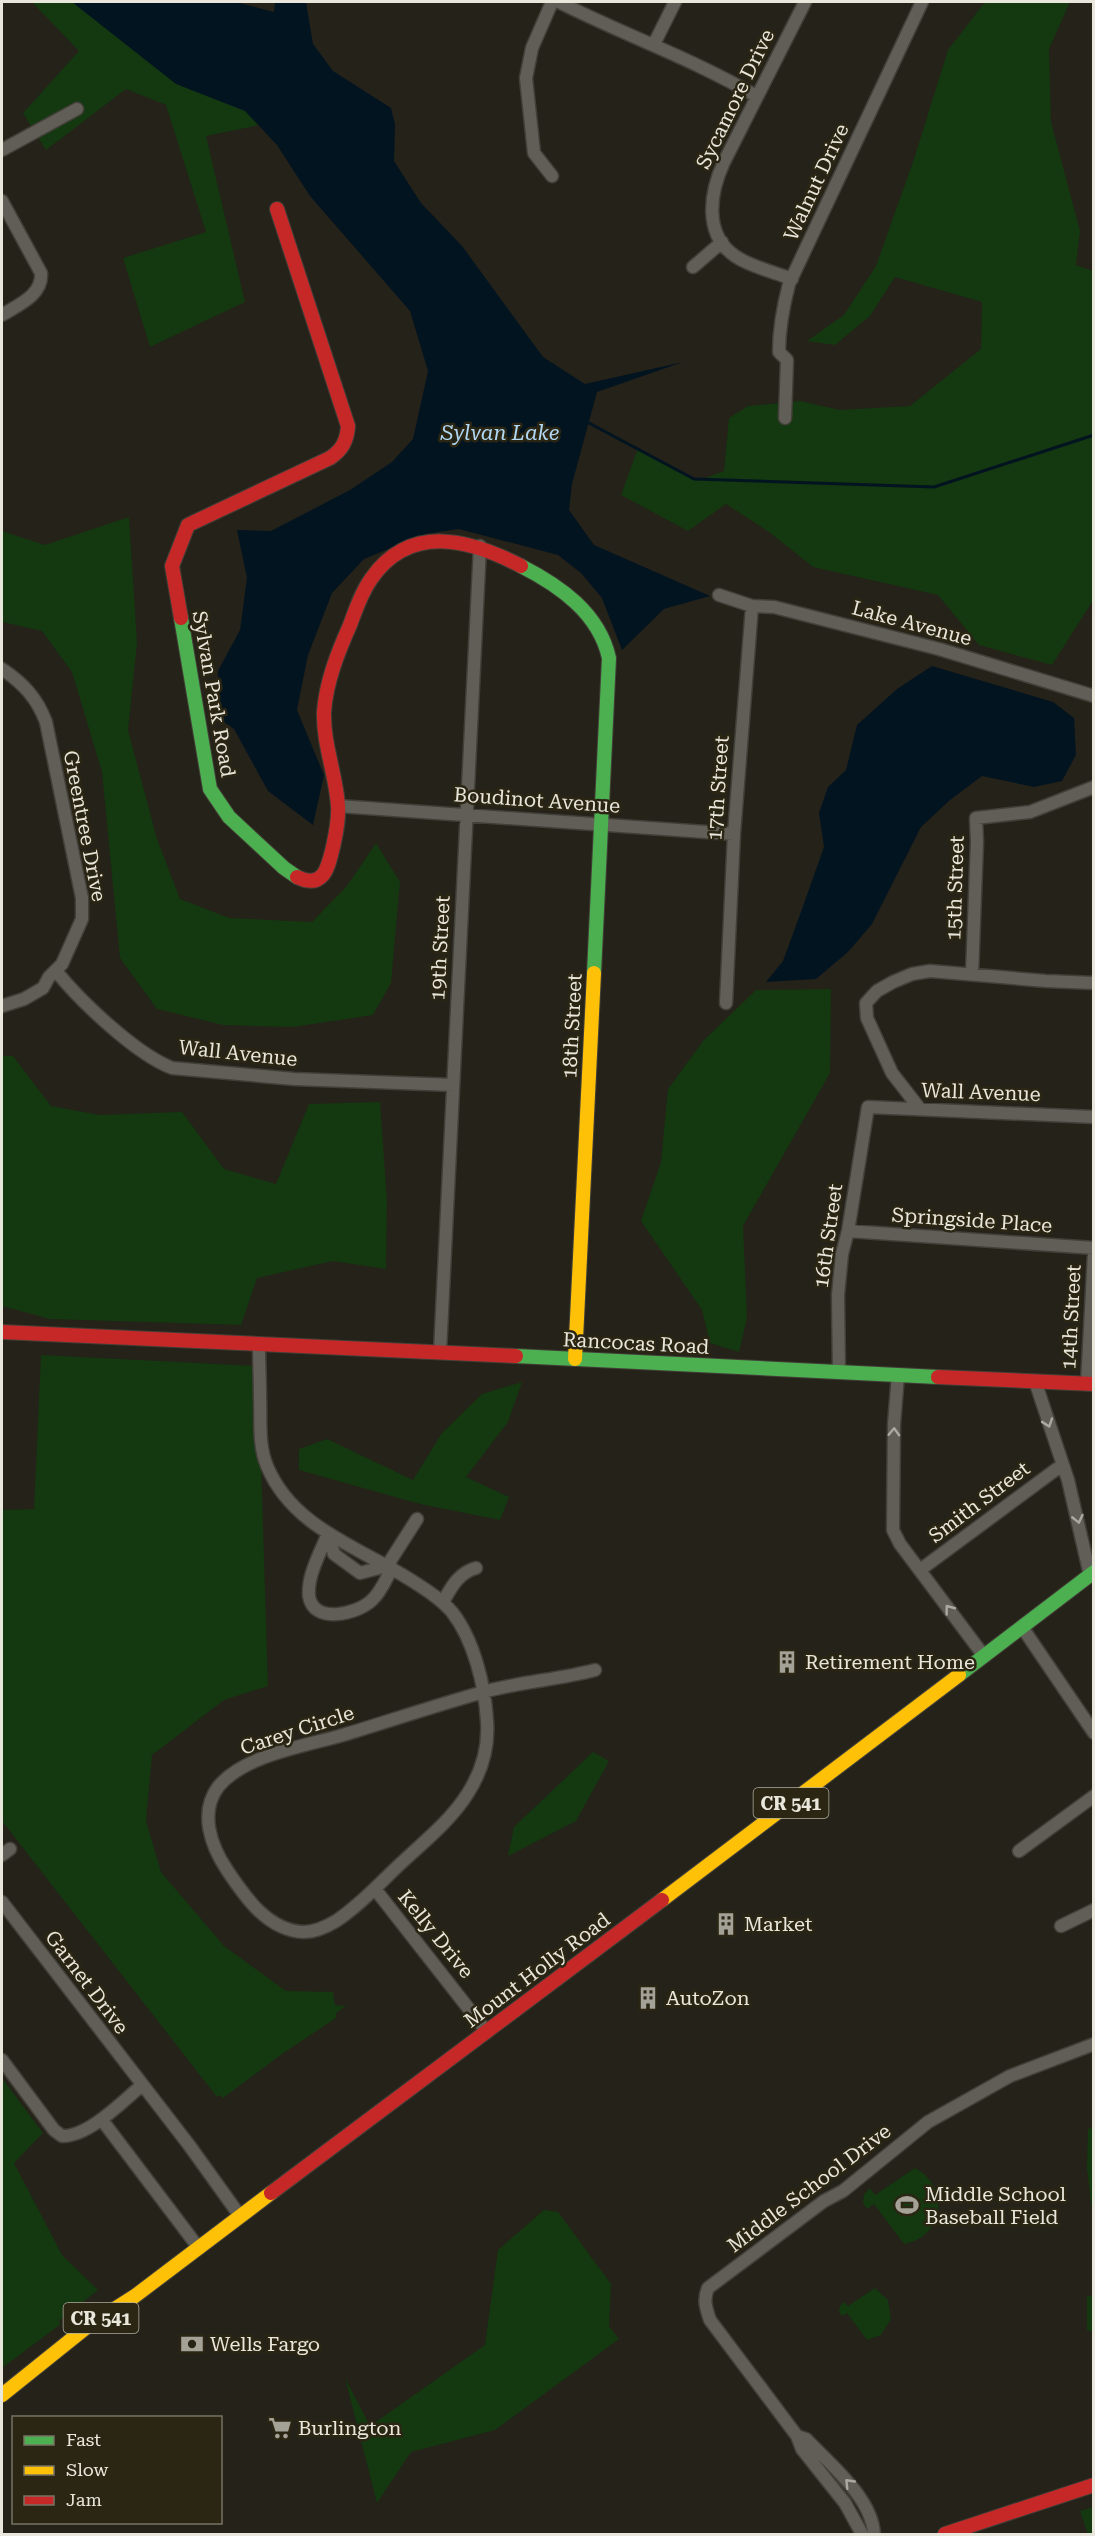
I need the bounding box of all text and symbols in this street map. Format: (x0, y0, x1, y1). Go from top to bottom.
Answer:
street label: Sycamore Drive (691, 25, 779, 173)
street label: Walnut Drive (778, 120, 854, 244)
water label: Sylvan Lake (440, 421, 559, 445)
street label: Lake Avenue (849, 595, 975, 651)
street label: Sylvan Park Road (188, 609, 240, 779)
street label: 17th Street (702, 734, 734, 841)
street label: Greentree Drive (59, 748, 111, 904)
street label: Boudinot Avenue (453, 782, 621, 818)
street label: 15th Street (941, 834, 969, 941)
street label: 19th Street (425, 894, 455, 1001)
street label: 18th Street (557, 972, 587, 1079)
street label: Wall Avenue (177, 1035, 299, 1071)
street label: Wall Avenue (921, 1078, 1041, 1106)
street label: 16th Street (809, 1182, 847, 1290)
street label: Springside Place (891, 1202, 1053, 1238)
street label: 14th Street (1056, 1263, 1086, 1370)
street label: Rancocas Road (562, 1327, 710, 1359)
one-way arrow (1041, 1417, 1053, 1428)
one-way arrow (888, 1427, 901, 1436)
street label: Smith Street (924, 1456, 1035, 1548)
one-way arrow (1071, 1514, 1084, 1524)
one-way arrow (945, 1604, 956, 1615)
building icon: Retirement Home (774, 1649, 800, 1675)
place label: Retirement Home (805, 1650, 975, 1674)
street label: Carey Circle (237, 1700, 357, 1760)
road number: CR 541 (754, 1788, 828, 1818)
street label: Kelly Drive (393, 1885, 479, 1983)
street label: Mount Holly Road (459, 1907, 615, 2033)
building icon: Market (713, 1911, 739, 1937)
place label: Market (744, 1912, 813, 1936)
street label: Garnet Drive (40, 1925, 134, 2039)
building icon: AutoZon (635, 1985, 661, 2011)
place label: AutoZon (666, 1986, 750, 2010)
street label: Middle School Drive (723, 2119, 895, 2257)
place label: Middle School Baseball Field (925, 2182, 1066, 2229)
sports icon: Middle School Baseball Field (894, 2192, 920, 2218)
road number: CR 541 (63, 2303, 138, 2333)
bank icon: Wells Fargo (179, 2331, 205, 2357)
place label: Wells Fargo (210, 2332, 320, 2356)
supermarket icon: Burlington (267, 2415, 293, 2441)
legend (12, 2416, 222, 2524)
place label: Burlington (298, 2416, 402, 2440)
text: Fast (66, 2429, 101, 2450)
text: Slow (66, 2459, 108, 2480)
one-way arrow (845, 2479, 856, 2490)
text: Jam (66, 2489, 102, 2510)

